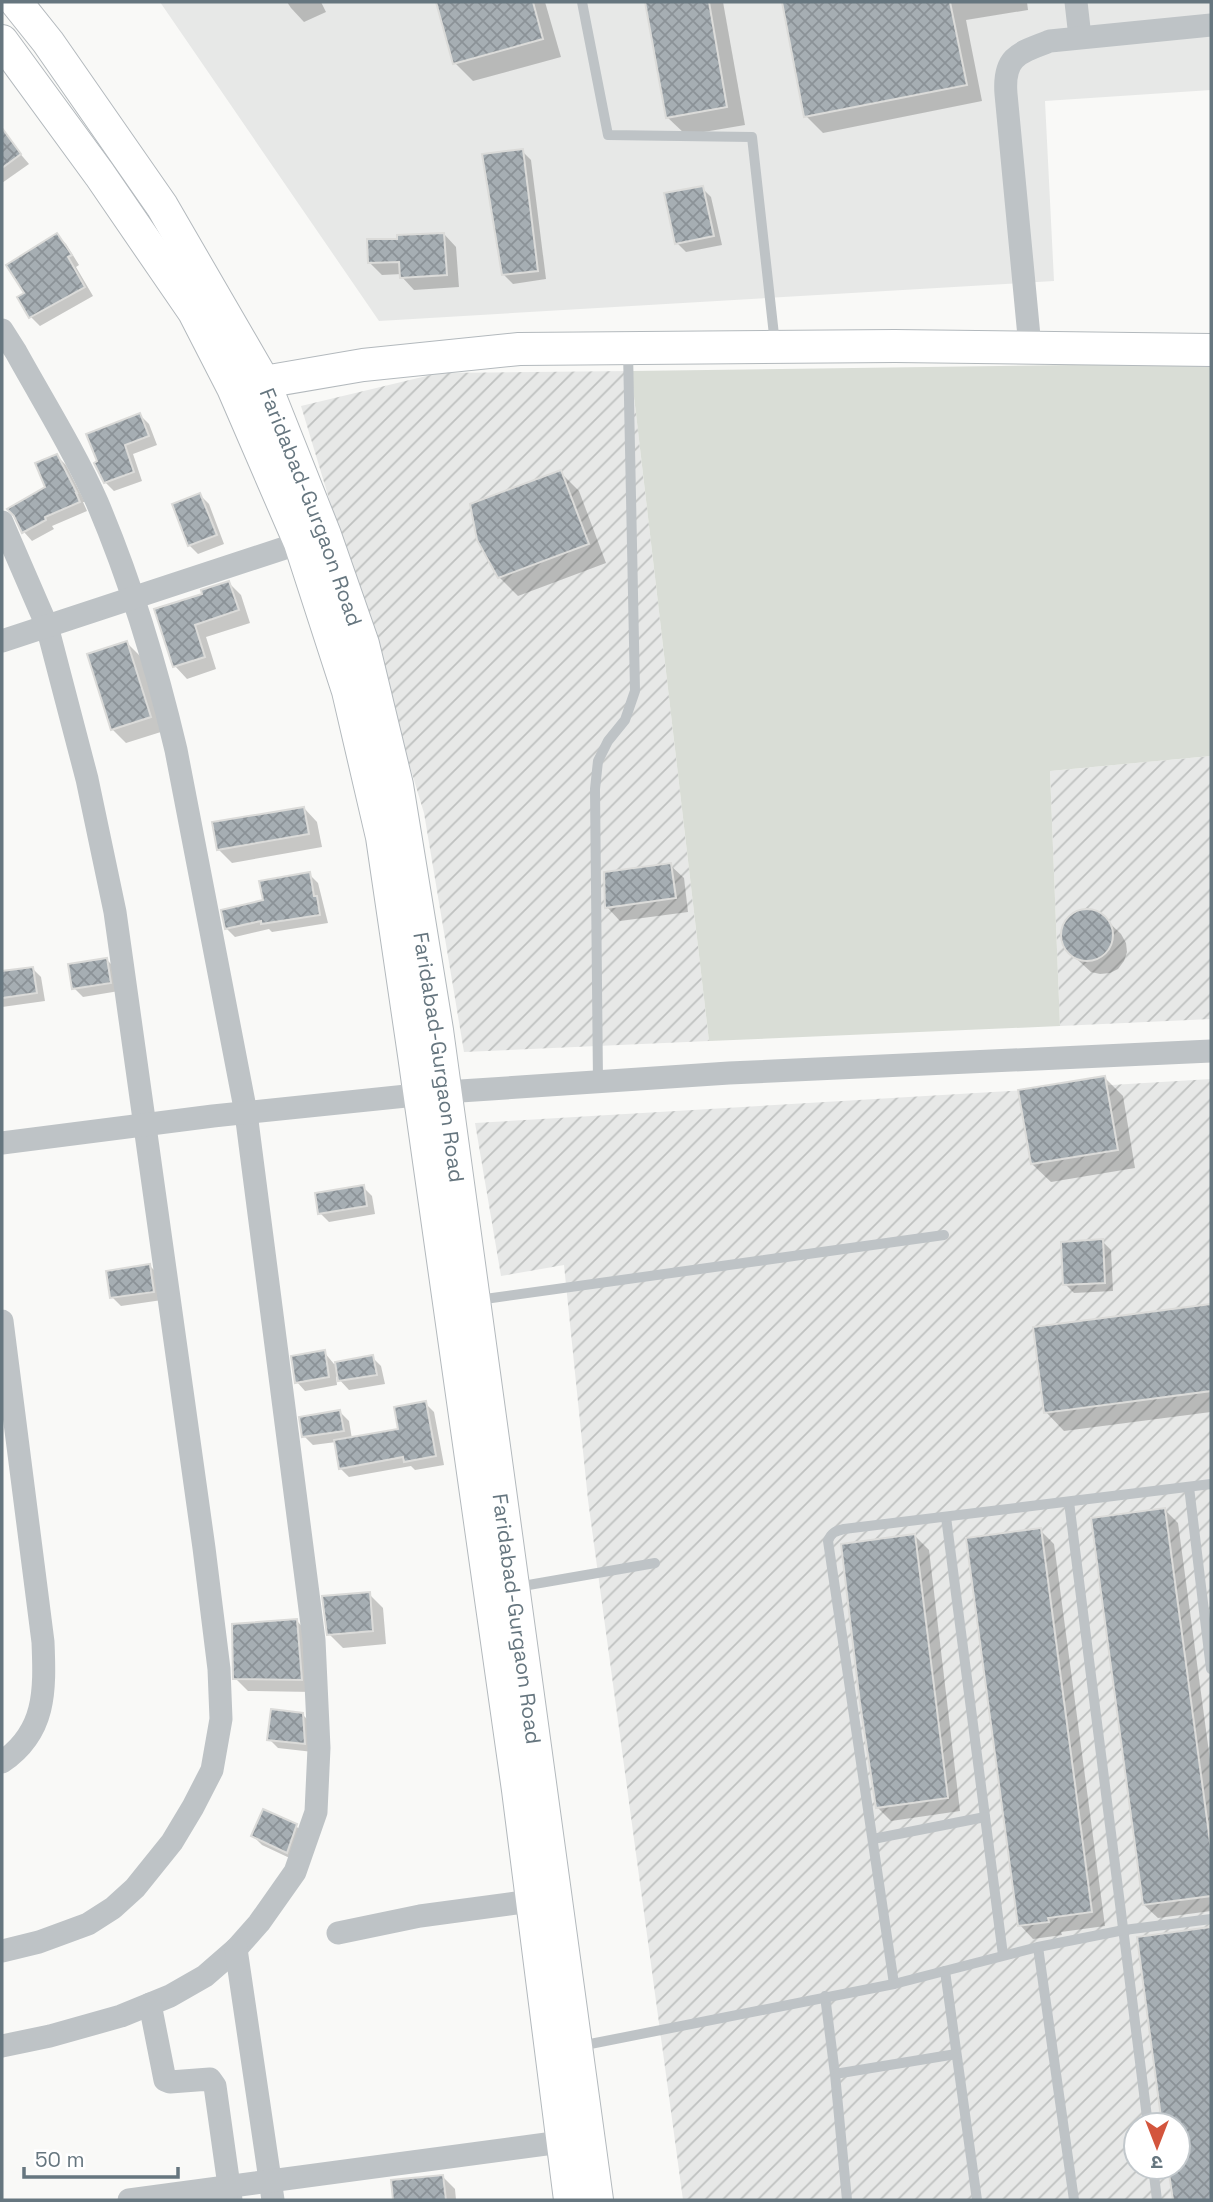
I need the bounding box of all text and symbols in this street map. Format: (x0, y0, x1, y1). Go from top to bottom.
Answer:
street label: Faridabad-Gurgaon Road (254, 384, 369, 629)
street label: Faridabad-Gurgaon Road (408, 930, 471, 1184)
street label: Faridabad-Gurgaon Road (487, 1492, 548, 1746)
north arrow (1122, 2111, 1192, 2181)
scale bar (24, 2136, 178, 2180)
text: 50 m (35, 2146, 85, 2173)
text: उ (1151, 2150, 1163, 2175)

